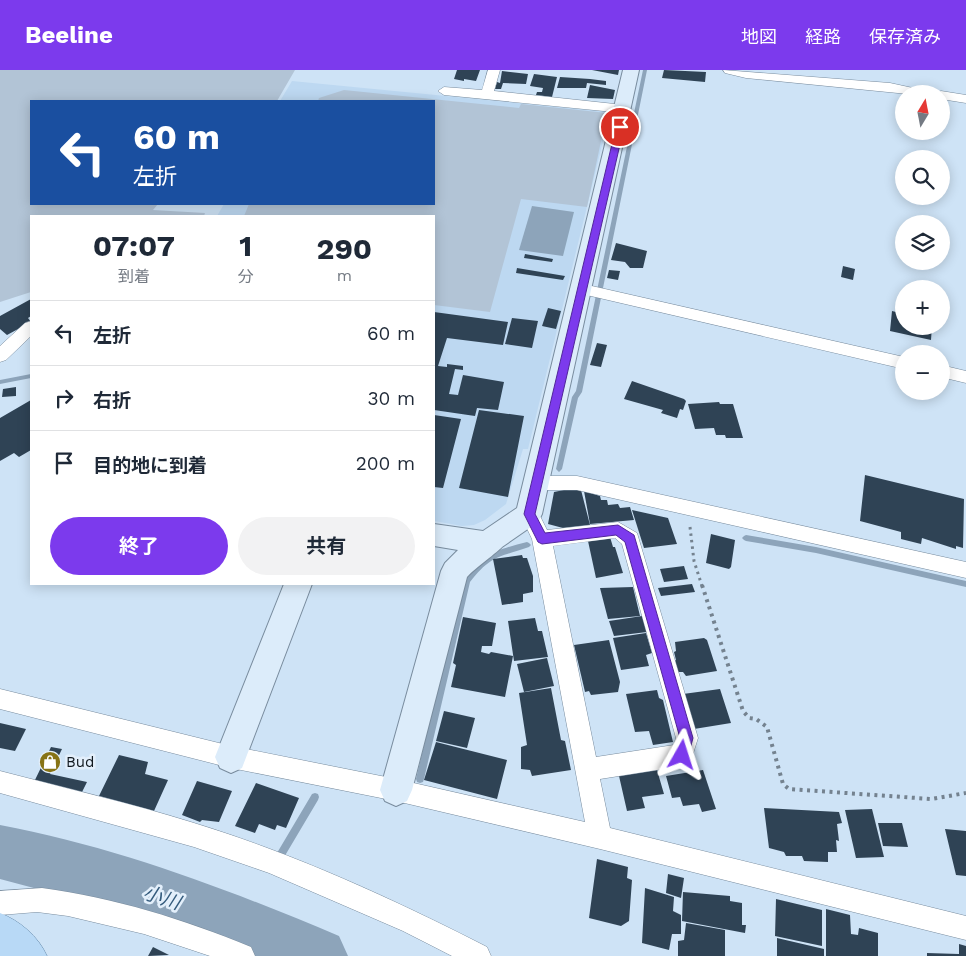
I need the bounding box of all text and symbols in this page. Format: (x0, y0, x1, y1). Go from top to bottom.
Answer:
text: Beeline (25, 21, 113, 49)
text: 地図 (741, 26, 777, 47)
text: 経路 (805, 26, 841, 47)
text: 保存済み (869, 26, 941, 47)
north arrow (895, 85, 950, 140)
map controls (895, 85, 950, 400)
pin (599, 106, 641, 148)
icon: arrive (606, 113, 634, 141)
text: 60 m (133, 116, 220, 158)
icon: left (50, 120, 115, 185)
button: search (895, 150, 950, 205)
text: 左折 (133, 164, 177, 189)
button: layers (895, 215, 950, 270)
text: 07:07 (93, 228, 175, 263)
text: 1 (239, 228, 252, 263)
text: 290 (317, 231, 372, 266)
text: m (337, 266, 352, 285)
text: 到着 (118, 267, 150, 286)
text: 分 (238, 267, 254, 286)
button: + (895, 280, 950, 335)
icon: left (50, 319, 78, 347)
text: 60 m (367, 322, 415, 345)
text: 左折 (93, 324, 131, 347)
button: − (895, 345, 950, 400)
icon: right (50, 384, 78, 412)
text: 30 m (368, 387, 415, 410)
text: 右折 (93, 389, 131, 412)
icon: arrive (50, 449, 78, 477)
text: 200 m (356, 452, 415, 475)
text: 目的地に到着 (93, 454, 207, 477)
button: 終了 (50, 517, 228, 575)
button: 共有 (238, 517, 415, 575)
position arrow (655, 728, 707, 780)
shop icon: Bud (38, 750, 62, 774)
place label: Bud (66, 753, 94, 771)
water label: 小川 (140, 881, 185, 915)

